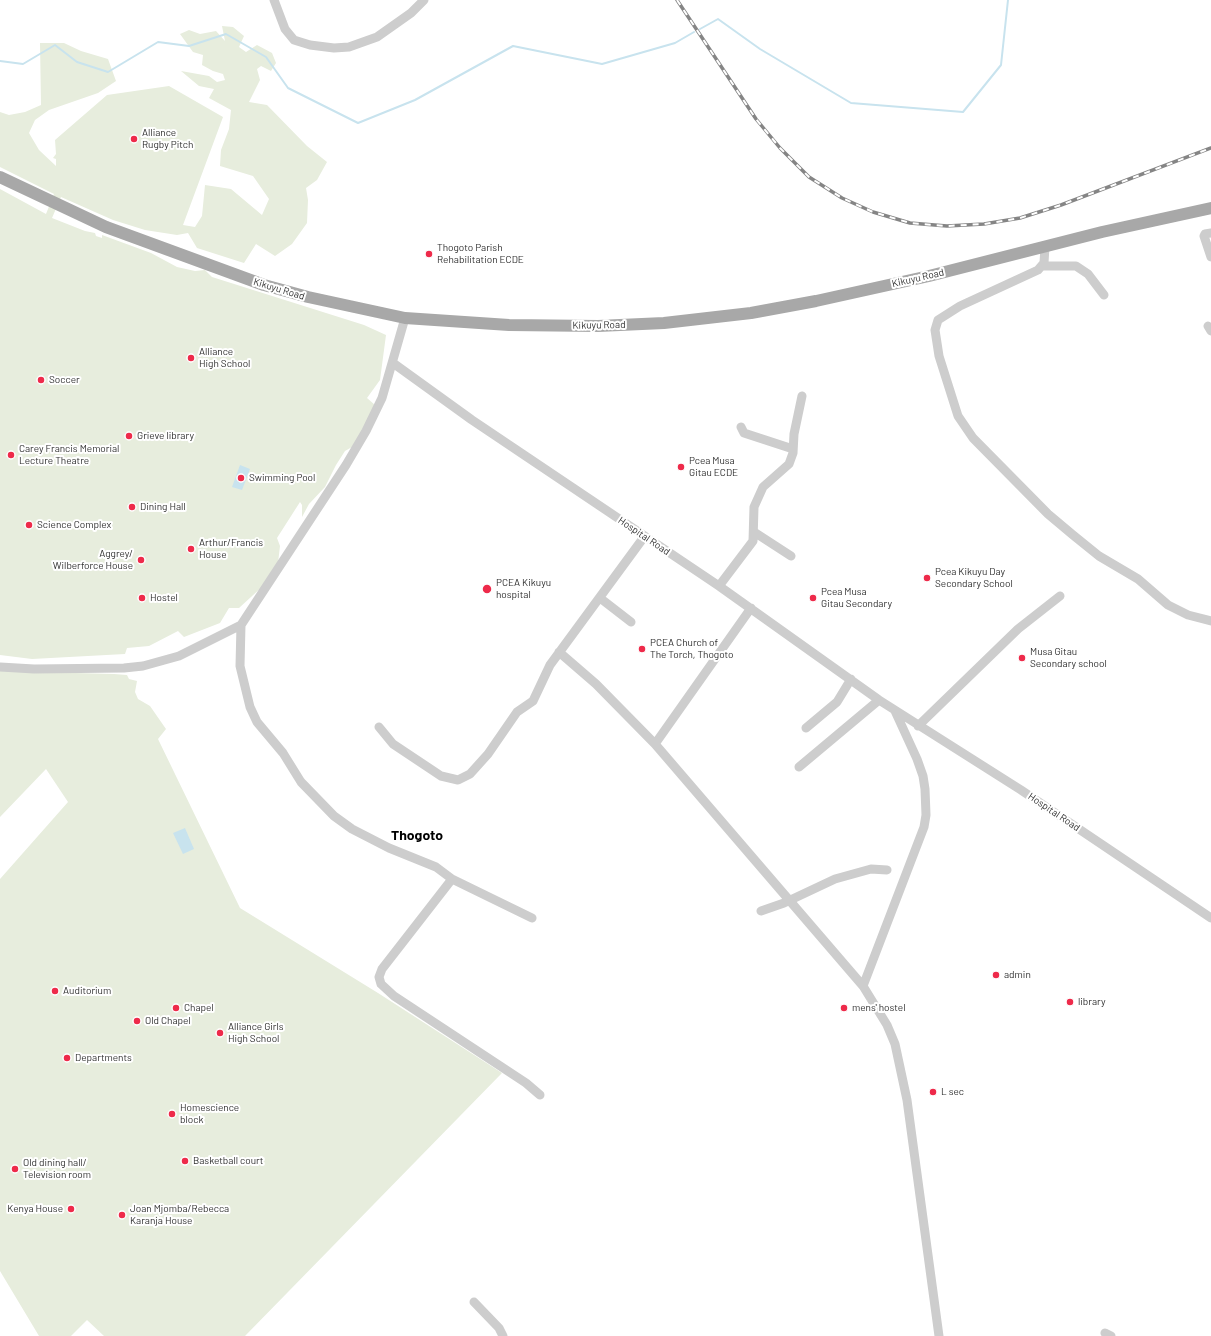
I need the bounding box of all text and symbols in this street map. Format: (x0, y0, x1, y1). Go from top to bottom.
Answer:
place label: Alliance Rugby Pitch (142, 127, 193, 150)
marker: Alliance Rugby Pitch (129, 134, 139, 144)
place label: Thogoto Parish Rehabilitation ECDE (437, 242, 524, 266)
marker: Thogoto Parish Rehabilitation ECDE (424, 249, 434, 259)
street label: Kikuyu Road (891, 266, 945, 290)
street label: Kikuyu Road (252, 275, 306, 303)
street label: Kikuyu Road (572, 319, 626, 331)
place label: Alliance High School (199, 346, 250, 370)
marker: Alliance High School (186, 353, 196, 363)
place label: Soccer (49, 374, 80, 386)
marker: Soccer (36, 375, 46, 385)
place label: Grieve library (137, 430, 194, 442)
marker: Grieve library (124, 431, 134, 441)
place label: Carey Francis Memorial Lecture Theatre (19, 443, 119, 466)
marker: Carey Francis Memorial Lecture Theatre (6, 450, 16, 460)
place label: Pcea Musa Gitau ECDE (689, 455, 738, 478)
marker: Pcea Musa Gitau ECDE (676, 462, 686, 472)
place label: Swimming Pool (249, 472, 315, 484)
marker: Swimming Pool (236, 473, 246, 483)
place label: Dining Hall (140, 501, 186, 513)
marker: Dining Hall (127, 502, 137, 512)
street label: Hospital Road (616, 514, 672, 558)
place label: Science Complex (37, 519, 111, 531)
marker: Science Complex (24, 520, 34, 530)
place label: Arthur/Francis House (199, 537, 263, 560)
marker: Arthur/Francis House (186, 544, 196, 554)
place label: Aggrey/ Wilberforce House (53, 548, 133, 572)
marker: Aggrey/ Wilberforce House (136, 555, 146, 565)
place label: Pcea Kikuyu Day Secondary School (935, 566, 1013, 590)
marker: Pcea Kikuyu Day Secondary School (922, 573, 932, 583)
place label: PCEA Kikuyu hospital (496, 577, 551, 600)
marker: PCEA Kikuyu hospital (481, 583, 493, 595)
place label: Pcea Musa Gitau Secondary (821, 586, 892, 610)
place label: Hostel (150, 592, 178, 604)
marker: Hostel (137, 593, 147, 603)
marker: Pcea Musa Gitau Secondary (808, 593, 818, 603)
place label: PCEA Church of The Torch, Thogoto (650, 637, 734, 660)
marker: PCEA Church of The Torch, Thogoto (637, 644, 647, 654)
place label: Musa Gitau Secondary school (1030, 646, 1107, 670)
marker: Musa Gitau Secondary school (1017, 653, 1027, 663)
street label: Hospital Road (1026, 790, 1082, 834)
district label: Thogoto (391, 827, 443, 843)
place label: admin (1004, 969, 1031, 981)
marker: admin (991, 970, 1001, 980)
place label: Auditorium (63, 985, 111, 997)
marker: Auditorium (50, 986, 60, 996)
place label: library (1078, 996, 1106, 1008)
marker: library (1065, 997, 1075, 1007)
place label: Chapel (184, 1002, 214, 1014)
place label: mens' hostel (852, 1002, 905, 1014)
marker: Chapel (171, 1003, 181, 1013)
marker: mens' hostel (839, 1003, 849, 1013)
place label: Old Chapel (145, 1015, 191, 1027)
marker: Old Chapel (132, 1016, 142, 1026)
place label: Alliance Girls High School (228, 1021, 284, 1044)
marker: Alliance Girls High School (215, 1028, 225, 1038)
place label: Departments (75, 1052, 132, 1064)
marker: Departments (62, 1053, 72, 1063)
place label: L sec (941, 1086, 964, 1098)
marker: L sec (928, 1087, 938, 1097)
place label: Homescience block (180, 1102, 239, 1126)
marker: Homescience block (167, 1109, 177, 1119)
place label: Basketball court (193, 1155, 263, 1167)
marker: Basketball court (180, 1156, 190, 1166)
place label: Old dining hall/ Television room (23, 1157, 91, 1180)
marker: Old dining hall/ Television room (10, 1164, 20, 1174)
place label: Kenya House (7, 1203, 63, 1215)
place label: Joan Mjomba/Rebecca Karanja House (130, 1203, 229, 1226)
marker: Kenya House (66, 1204, 76, 1214)
marker: Joan Mjomba/Rebecca Karanja House (117, 1210, 127, 1220)

